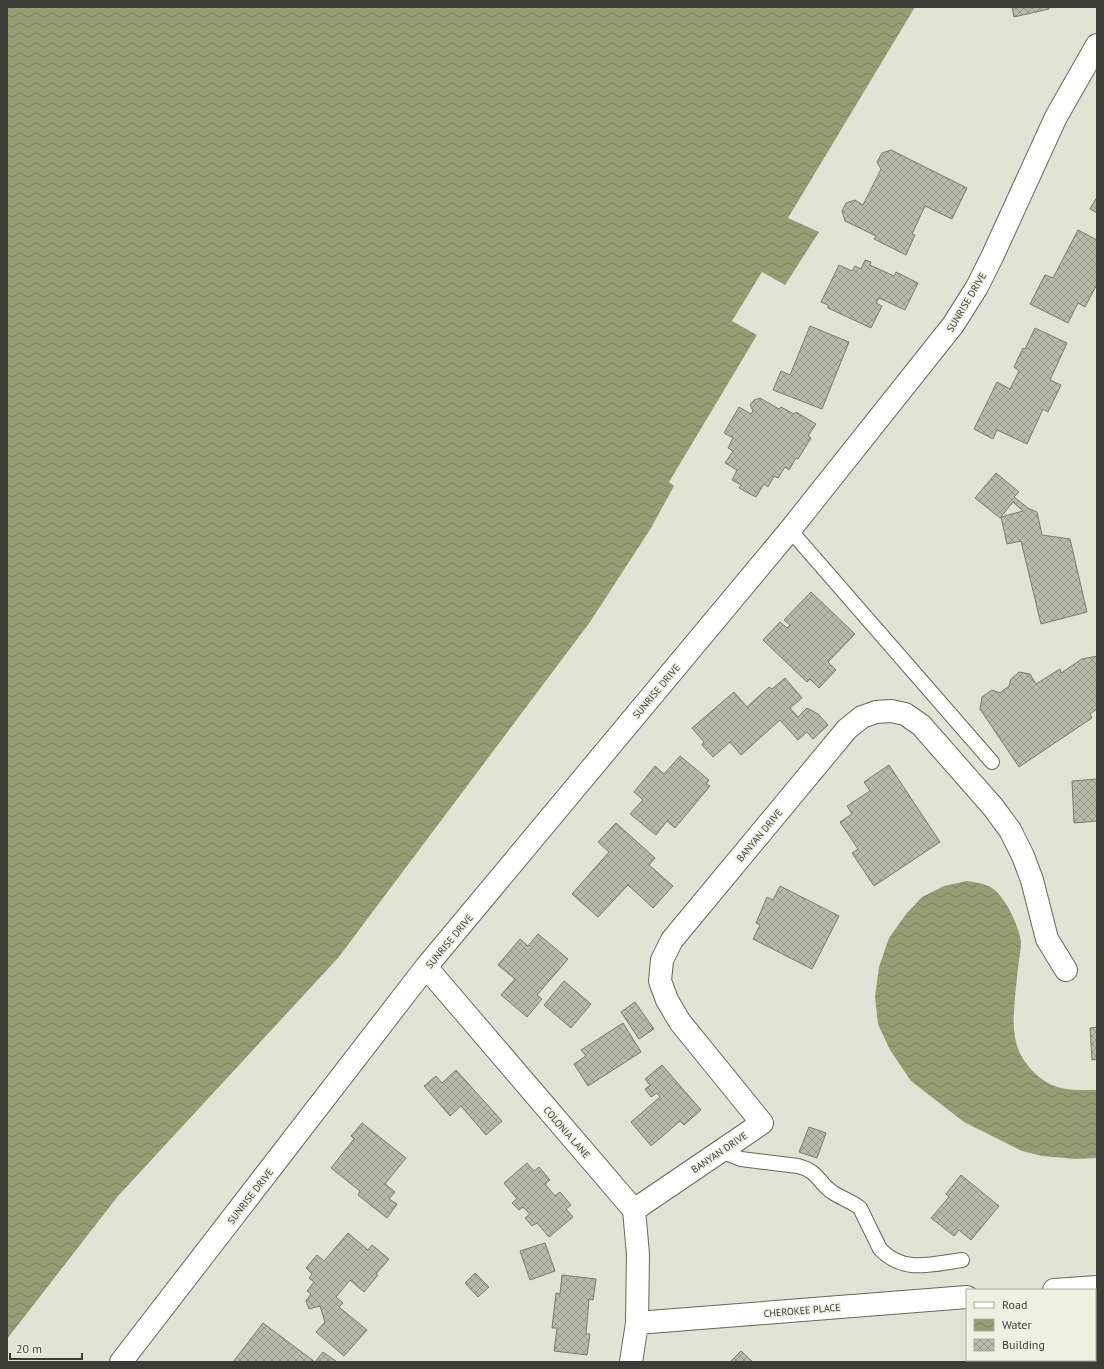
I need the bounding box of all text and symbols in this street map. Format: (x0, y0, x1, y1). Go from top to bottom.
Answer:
street label: SUNRISE DRIVE (944, 270, 989, 334)
street label: SUNRISE DRIVE (630, 661, 683, 721)
street label: BANYAN DRIVE (734, 806, 785, 864)
street label: SUNRISE DRIVE (423, 911, 476, 971)
street label: COLONIA LANE (541, 1104, 593, 1161)
street label: BANYAN DRIVE (689, 1129, 750, 1176)
street label: SUNRISE DRIVE (225, 1166, 276, 1227)
legend (966, 1289, 1096, 1361)
text: Road (1002, 1297, 1027, 1312)
street label: CHEROKEE PLACE (763, 1301, 841, 1320)
text: Water (1002, 1317, 1032, 1332)
scale bar (10, 1335, 82, 1361)
text: Building (1002, 1337, 1045, 1352)
text: 20 m (16, 1341, 42, 1356)

